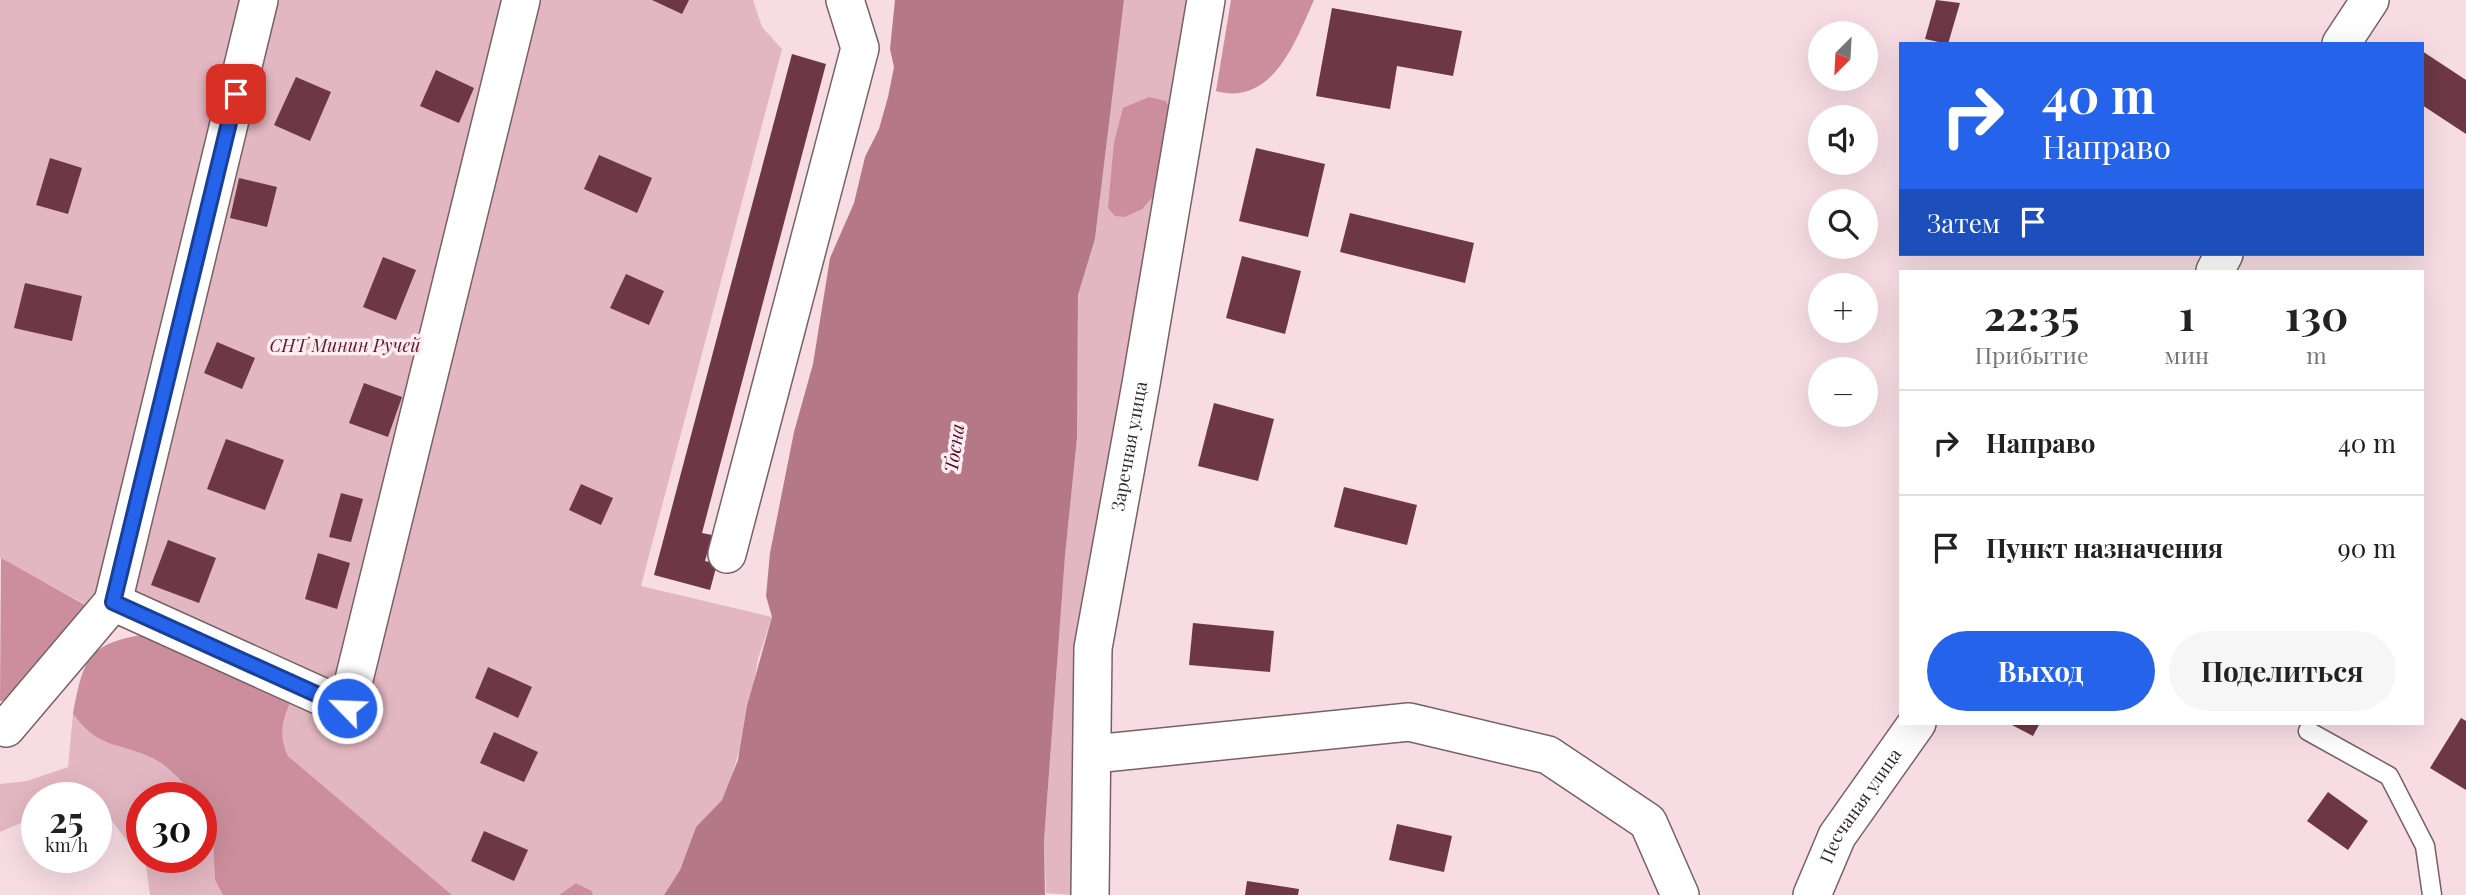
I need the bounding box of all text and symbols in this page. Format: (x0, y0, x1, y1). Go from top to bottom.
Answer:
north arrow (1808, 21, 1878, 91)
map controls (1808, 21, 1878, 427)
text: 40 m (2042, 61, 2155, 126)
pin (206, 64, 266, 124)
icon: right (1927, 70, 2018, 161)
icon: arrive (217, 75, 255, 113)
button: sound (1808, 105, 1878, 175)
text: Направо (2042, 124, 2171, 167)
button: search (1808, 189, 1878, 259)
icon: arrive (2014, 203, 2052, 241)
text: Затем (1927, 205, 2000, 240)
button: + (1808, 273, 1878, 343)
text: 22:35 (1984, 286, 2080, 342)
text: 1 (2179, 286, 2195, 342)
text: 130 (2285, 286, 2348, 342)
park label: СНТ Минин Ручей (269, 333, 421, 357)
text: Прибытие (1975, 339, 2089, 370)
text: мин (2164, 339, 2209, 370)
text: m (2306, 339, 2327, 370)
button: − (1808, 357, 1878, 427)
street label: Заречная улица (1105, 379, 1152, 513)
water label: Тосна (937, 422, 969, 474)
icon: right (1927, 424, 1965, 462)
text: Направо (1986, 425, 2095, 460)
text: 40 m (2338, 425, 2396, 460)
icon: arrive (1927, 529, 1965, 567)
text: Пункт назначения (1986, 530, 2223, 565)
text: 90 m (2338, 530, 2396, 565)
button: Выход (1927, 631, 2155, 711)
button: Поделиться (2169, 631, 2396, 711)
position arrow (310, 671, 384, 745)
street label: Песчаная улица (1814, 743, 1906, 867)
speed limit sign: 30 (126, 782, 217, 873)
text: 25 (49, 795, 84, 842)
text: km/h (45, 833, 88, 857)

